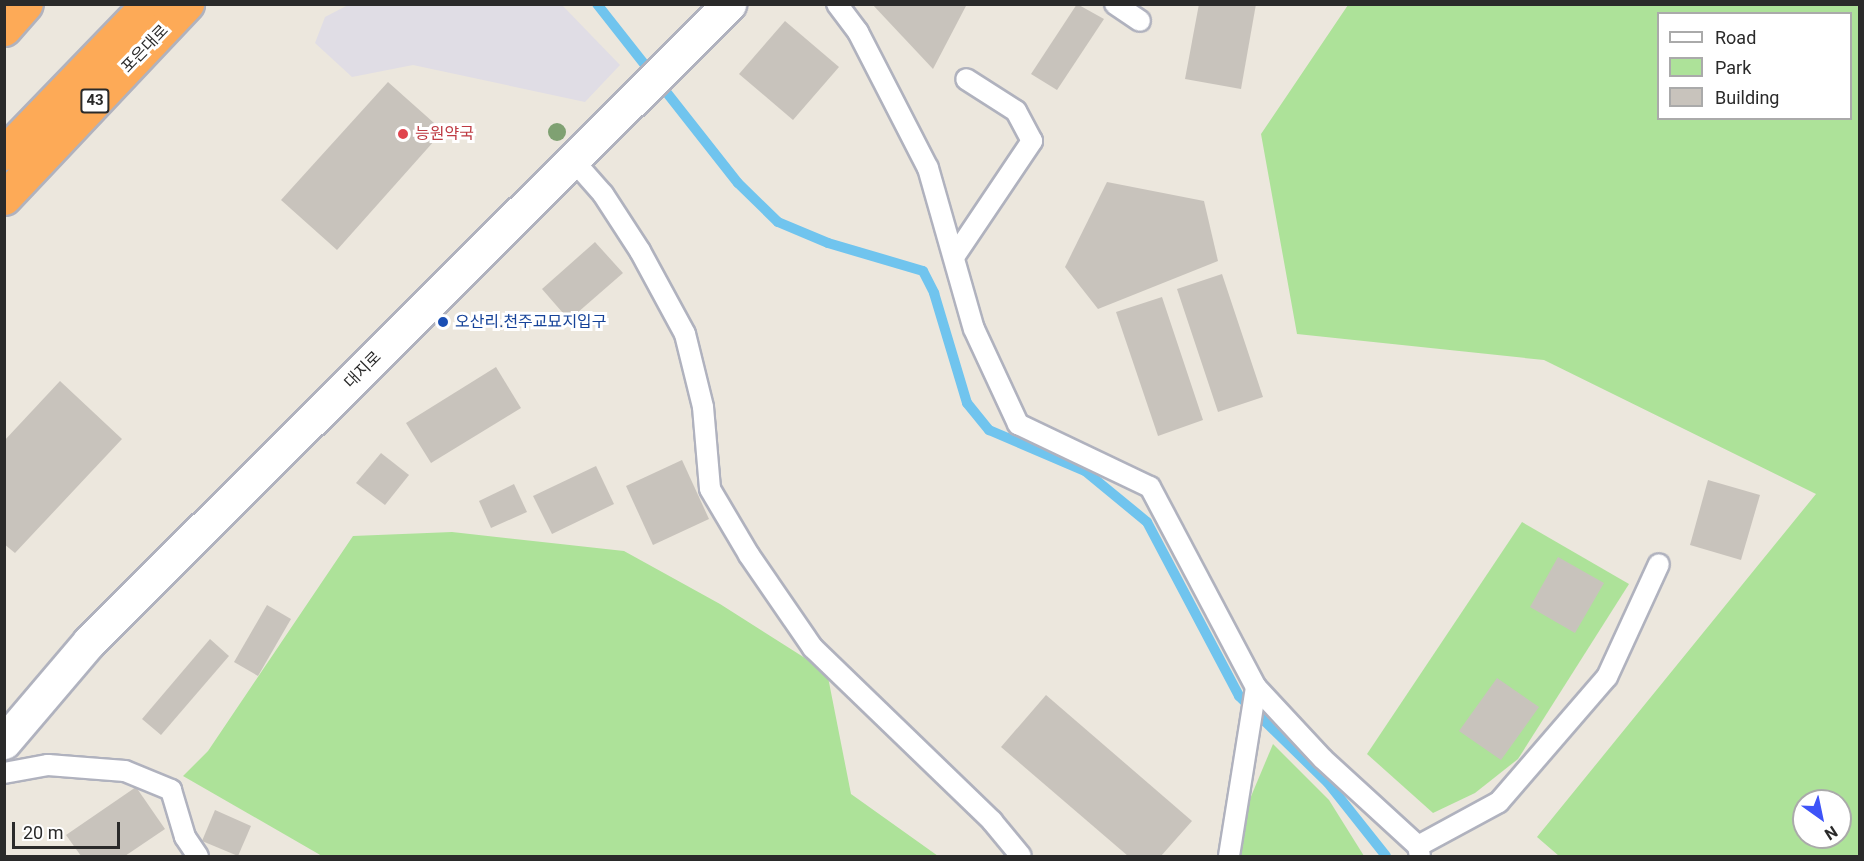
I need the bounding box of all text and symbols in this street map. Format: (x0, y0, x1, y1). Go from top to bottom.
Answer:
legend (1657, 12, 1852, 120)
street label: 포은대로 (118, 21, 172, 77)
text: Road (1715, 27, 1756, 48)
text: Park (1715, 57, 1751, 78)
text: Building (1715, 87, 1779, 108)
road number: 43 (80, 89, 110, 113)
place label: 능원약국 (415, 124, 474, 144)
marker: 능원약국 (396, 127, 410, 141)
place label: 오산리.천주교묘지입구 (455, 312, 606, 332)
marker: 오산리.천주교묘지입구 (436, 315, 450, 329)
street label: 대지로 (341, 348, 385, 392)
north arrow (1792, 789, 1852, 849)
scale bar (15, 810, 123, 848)
text: 20 m (23, 822, 63, 843)
text: N (1821, 822, 1841, 844)

